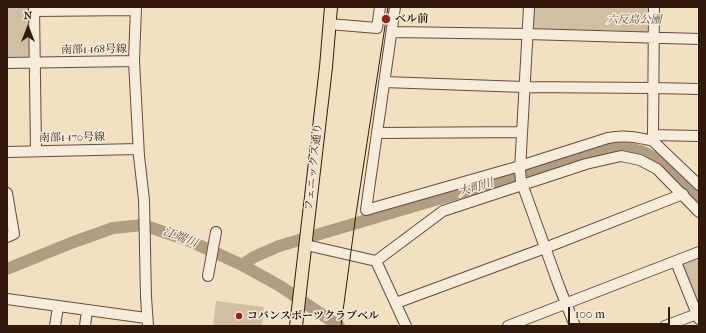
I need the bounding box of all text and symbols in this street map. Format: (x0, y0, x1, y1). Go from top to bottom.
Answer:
north arrow (8, 8, 48, 48)
text: N (24, 9, 32, 22)
place label: ベル前 (395, 12, 428, 26)
marker: ベル前 (380, 13, 392, 25)
park label: 六反島公園 (607, 13, 661, 27)
street label: 南部1-168号線 (61, 43, 127, 57)
street label: フェニックス通り (303, 123, 325, 211)
street label: 南部1-170号線 (39, 131, 105, 145)
water label: 大町川 (457, 176, 495, 200)
water label: 江端川 (161, 225, 199, 251)
scale bar (570, 299, 672, 325)
text: 100 m (575, 307, 605, 321)
place label: コパンスポーツクラブベル (247, 309, 379, 323)
marker: コパンスポーツクラブベル (234, 311, 244, 321)

